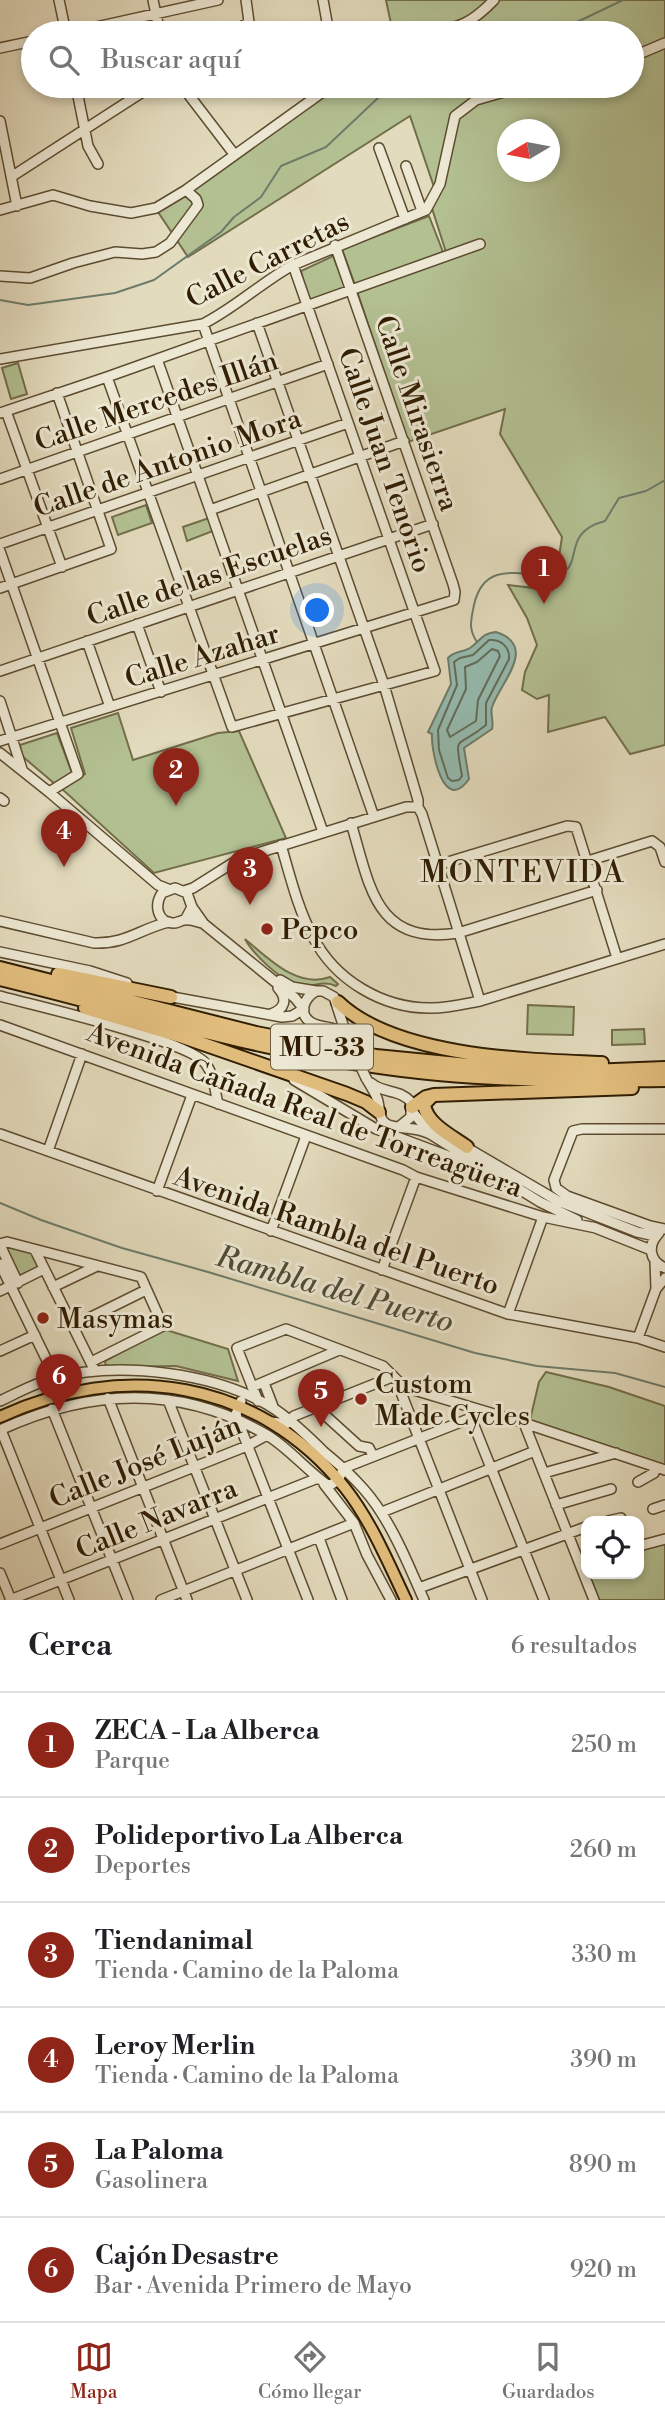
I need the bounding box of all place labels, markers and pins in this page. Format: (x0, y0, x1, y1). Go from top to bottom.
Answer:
pin: 1 (521, 546, 567, 604)
pin: 2 (153, 748, 199, 806)
pin: 4 (41, 809, 87, 867)
pin: 3 (227, 847, 273, 905)
place label: Pepco (281, 913, 359, 948)
marker: Pepco (259, 921, 275, 937)
place label: Masymas (57, 1302, 173, 1337)
marker: Masymas (35, 1310, 51, 1326)
pin: 6 (36, 1354, 82, 1412)
place label: Custom Made Cycles (375, 1367, 530, 1434)
pin: 5 (298, 1369, 344, 1427)
marker: Custom Made Cycles (353, 1391, 369, 1407)

